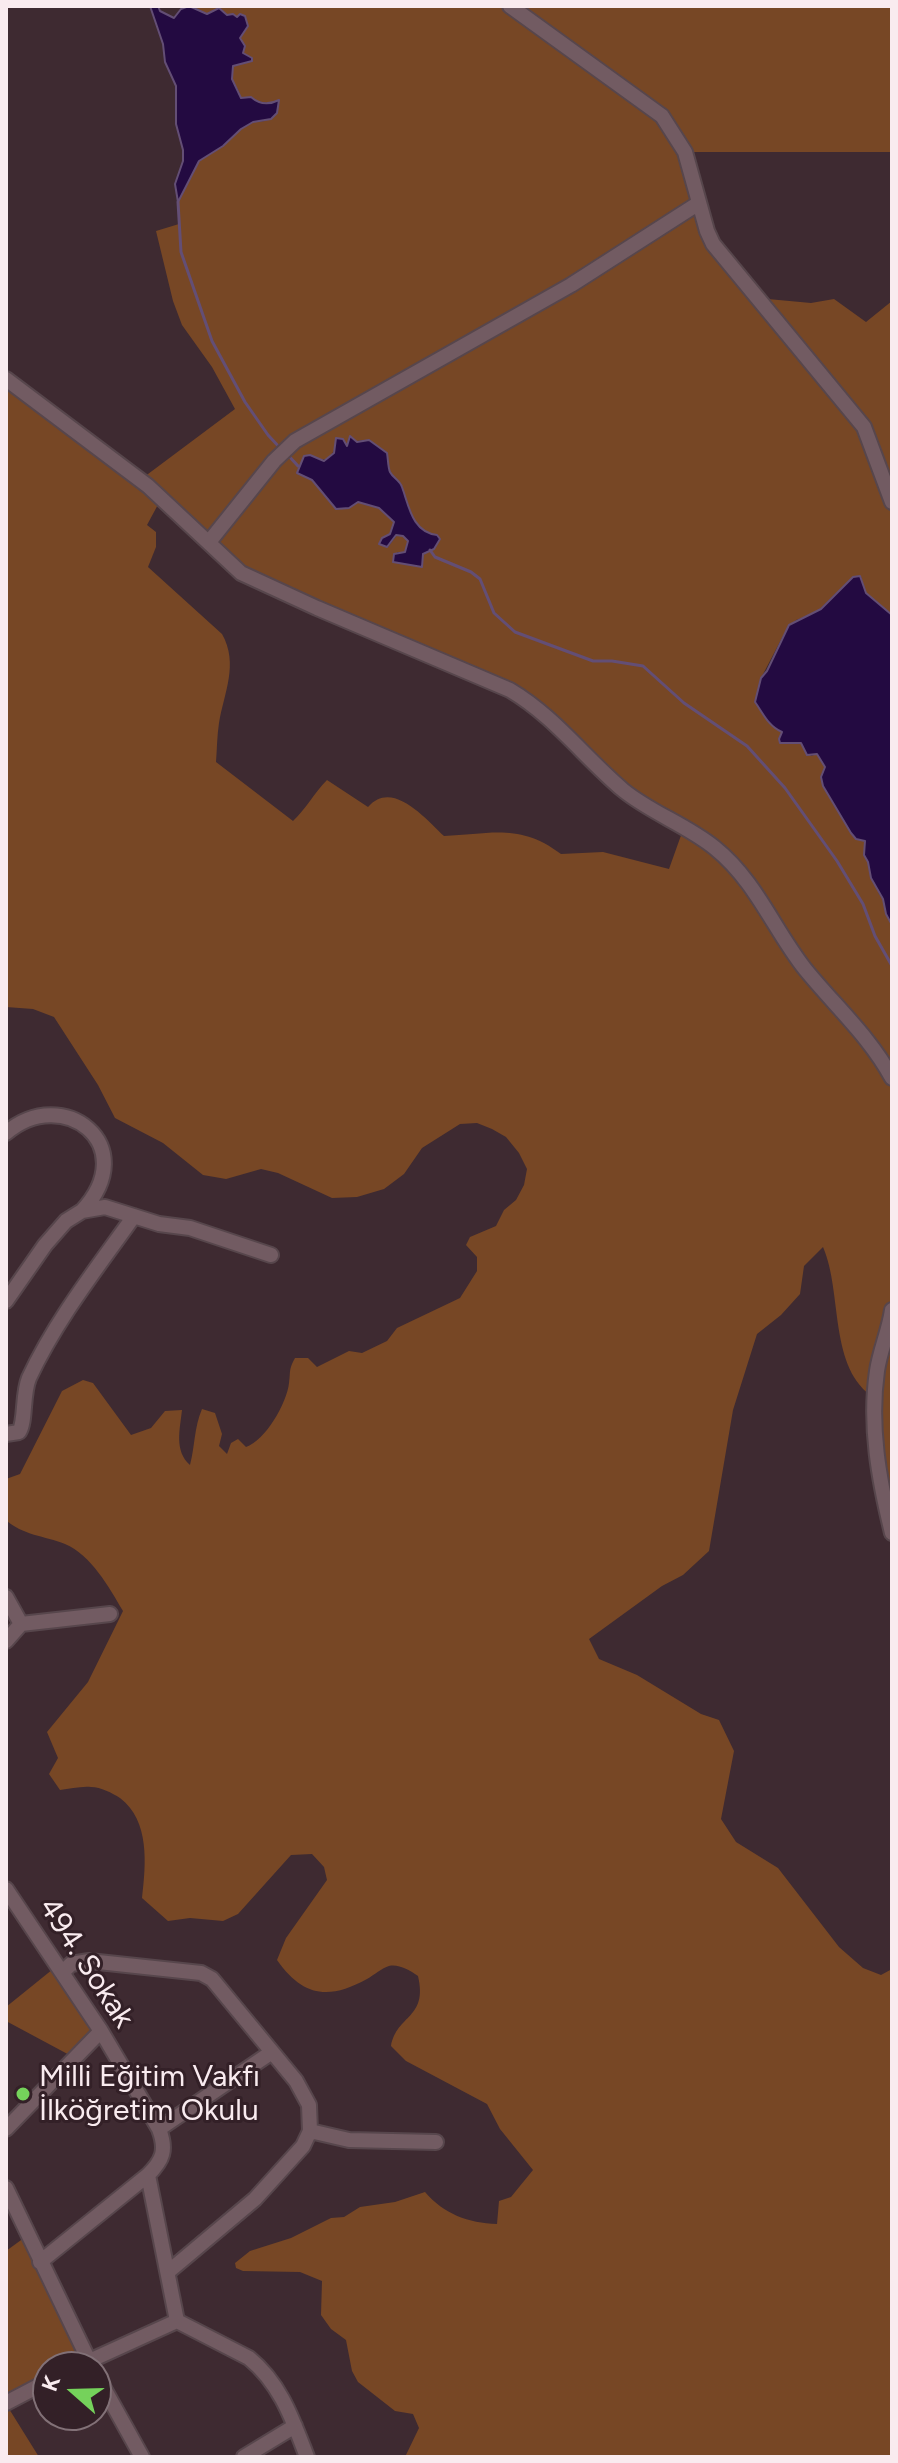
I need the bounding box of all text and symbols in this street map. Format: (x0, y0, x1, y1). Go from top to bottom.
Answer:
street label: 494. Sokak (31, 1891, 141, 2035)
place label: Milli Eğitim Vakfı İlköğretim Okulu (39, 2059, 260, 2130)
marker: Milli Eğitim Vakfı İlköğretim Okulu (14, 2085, 32, 2103)
north arrow (32, 2351, 112, 2431)
text: K (36, 2372, 66, 2395)

